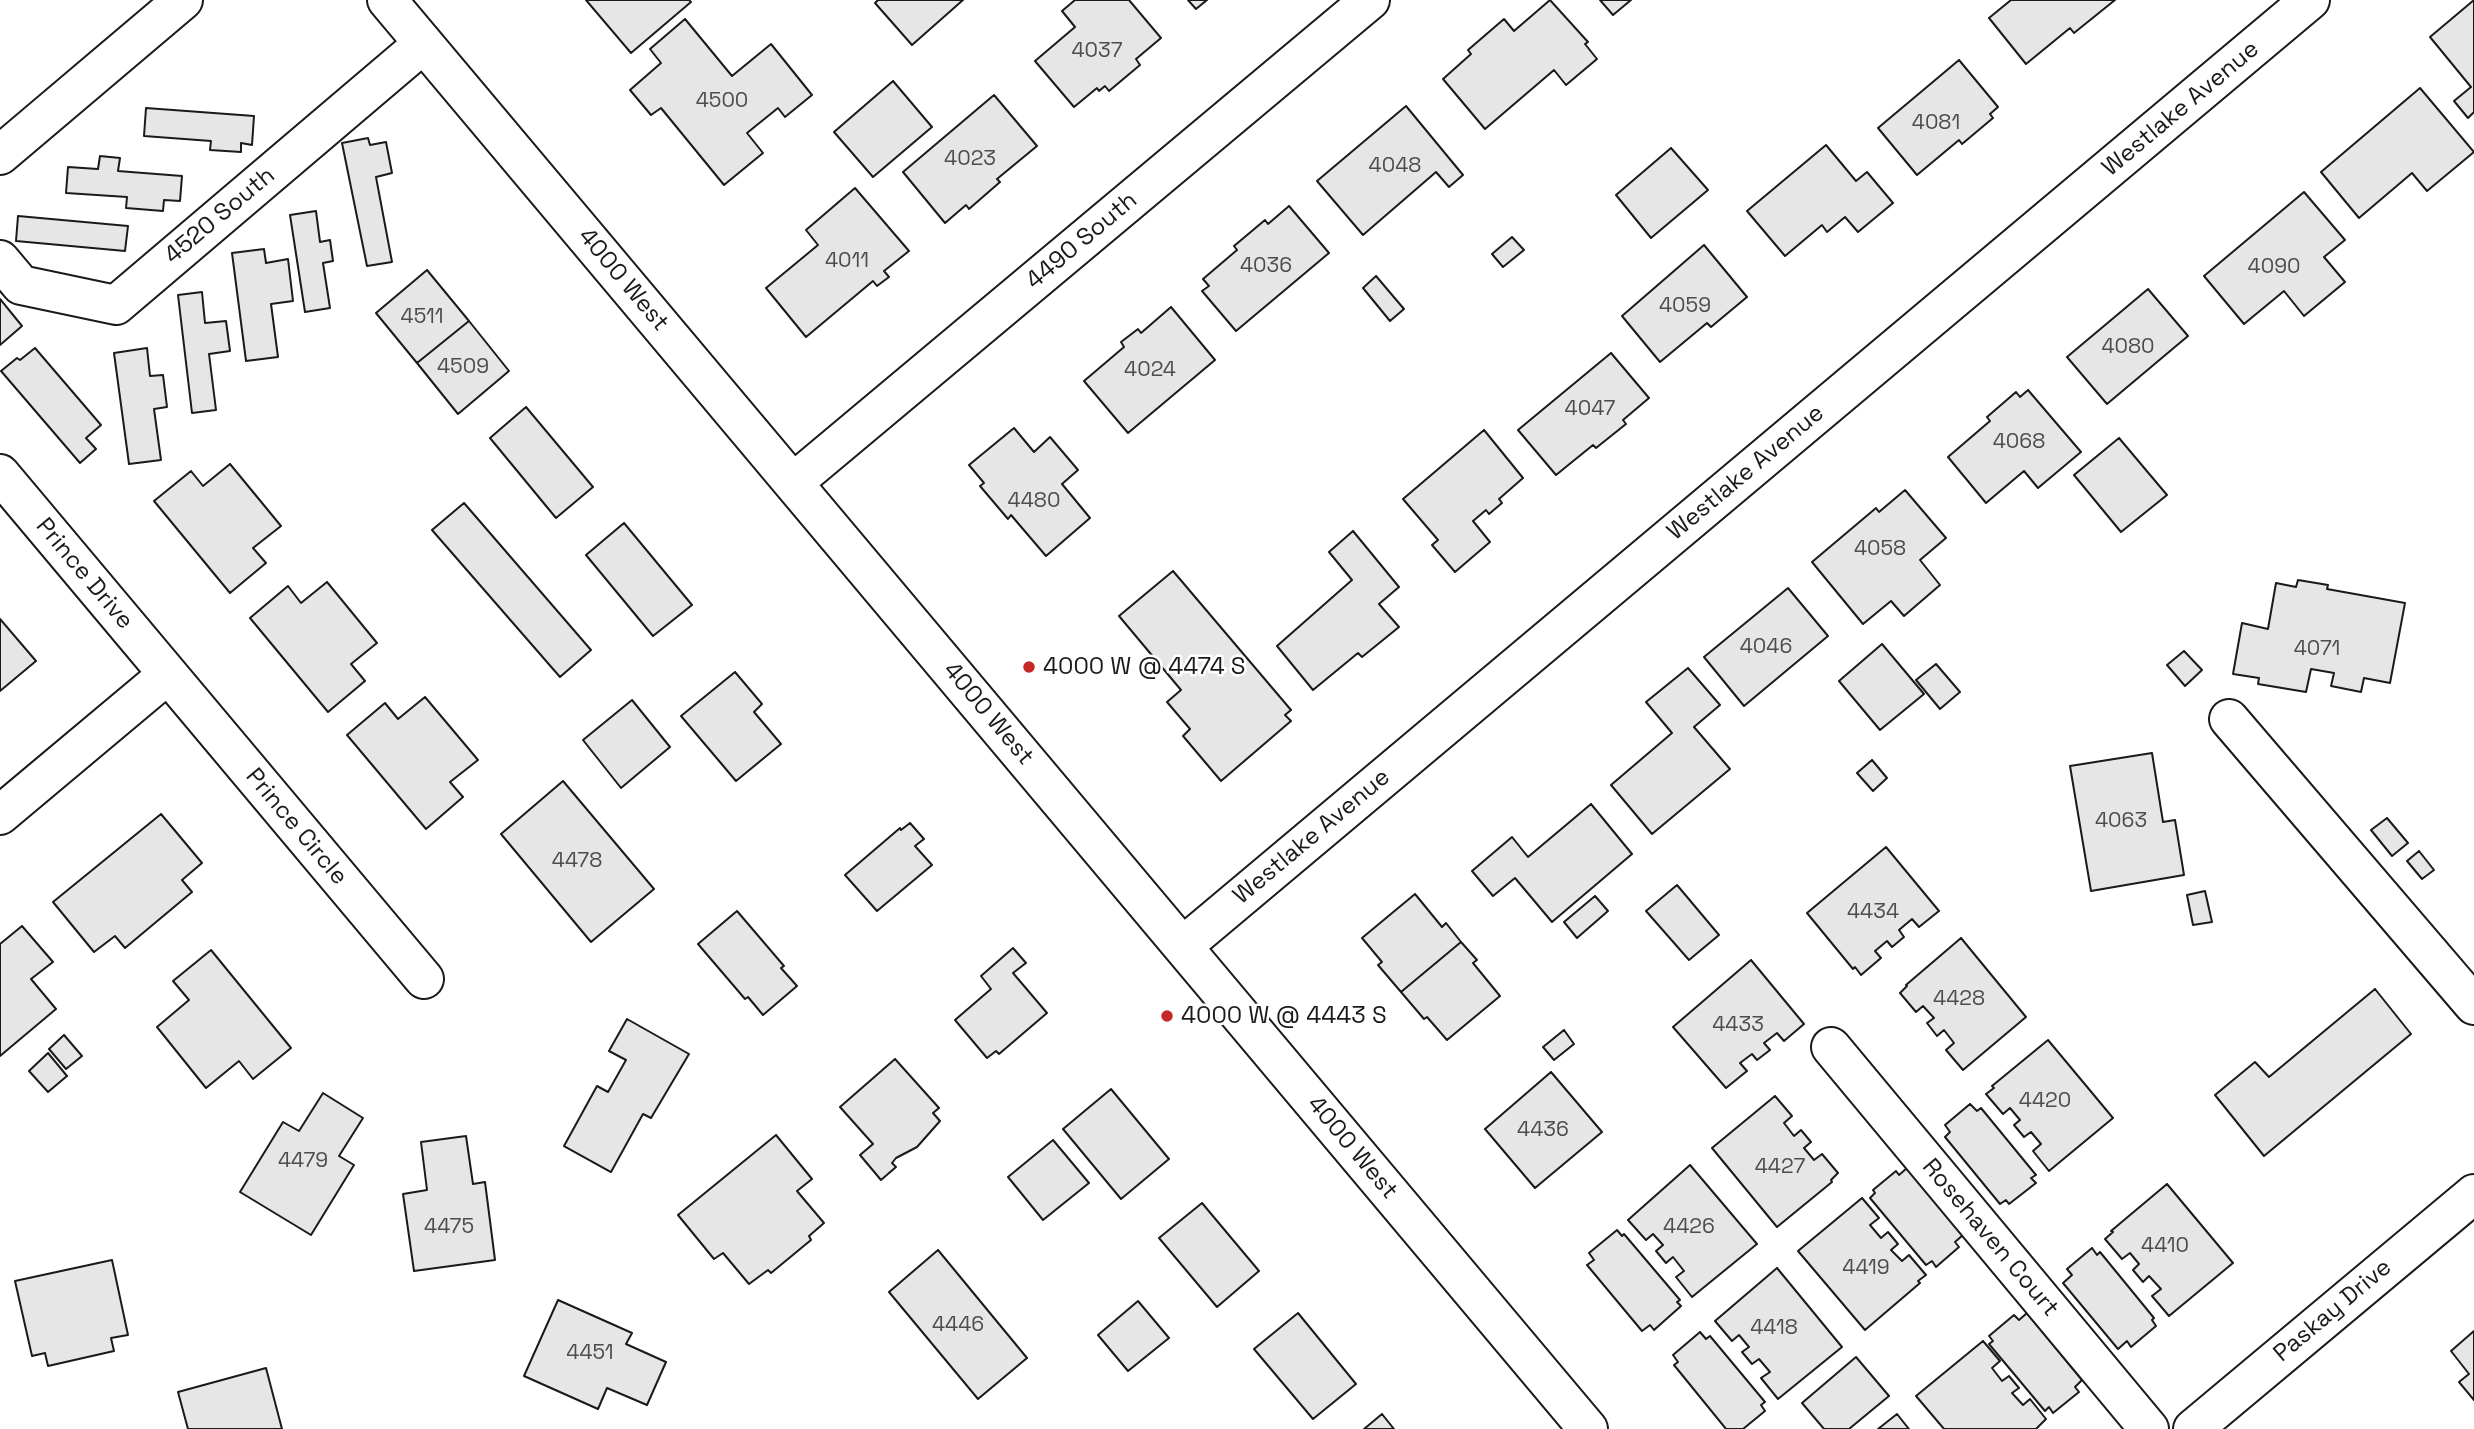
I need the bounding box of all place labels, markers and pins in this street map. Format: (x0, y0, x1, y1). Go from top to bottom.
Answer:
place label: 4000 W @ 4474 S (1043, 653, 1246, 681)
marker: 4000 W @ 4474 S (1021, 659, 1037, 675)
place label: 4000 W @ 4443 S (1181, 1002, 1387, 1030)
marker: 4000 W @ 4443 S (1159, 1008, 1175, 1024)

